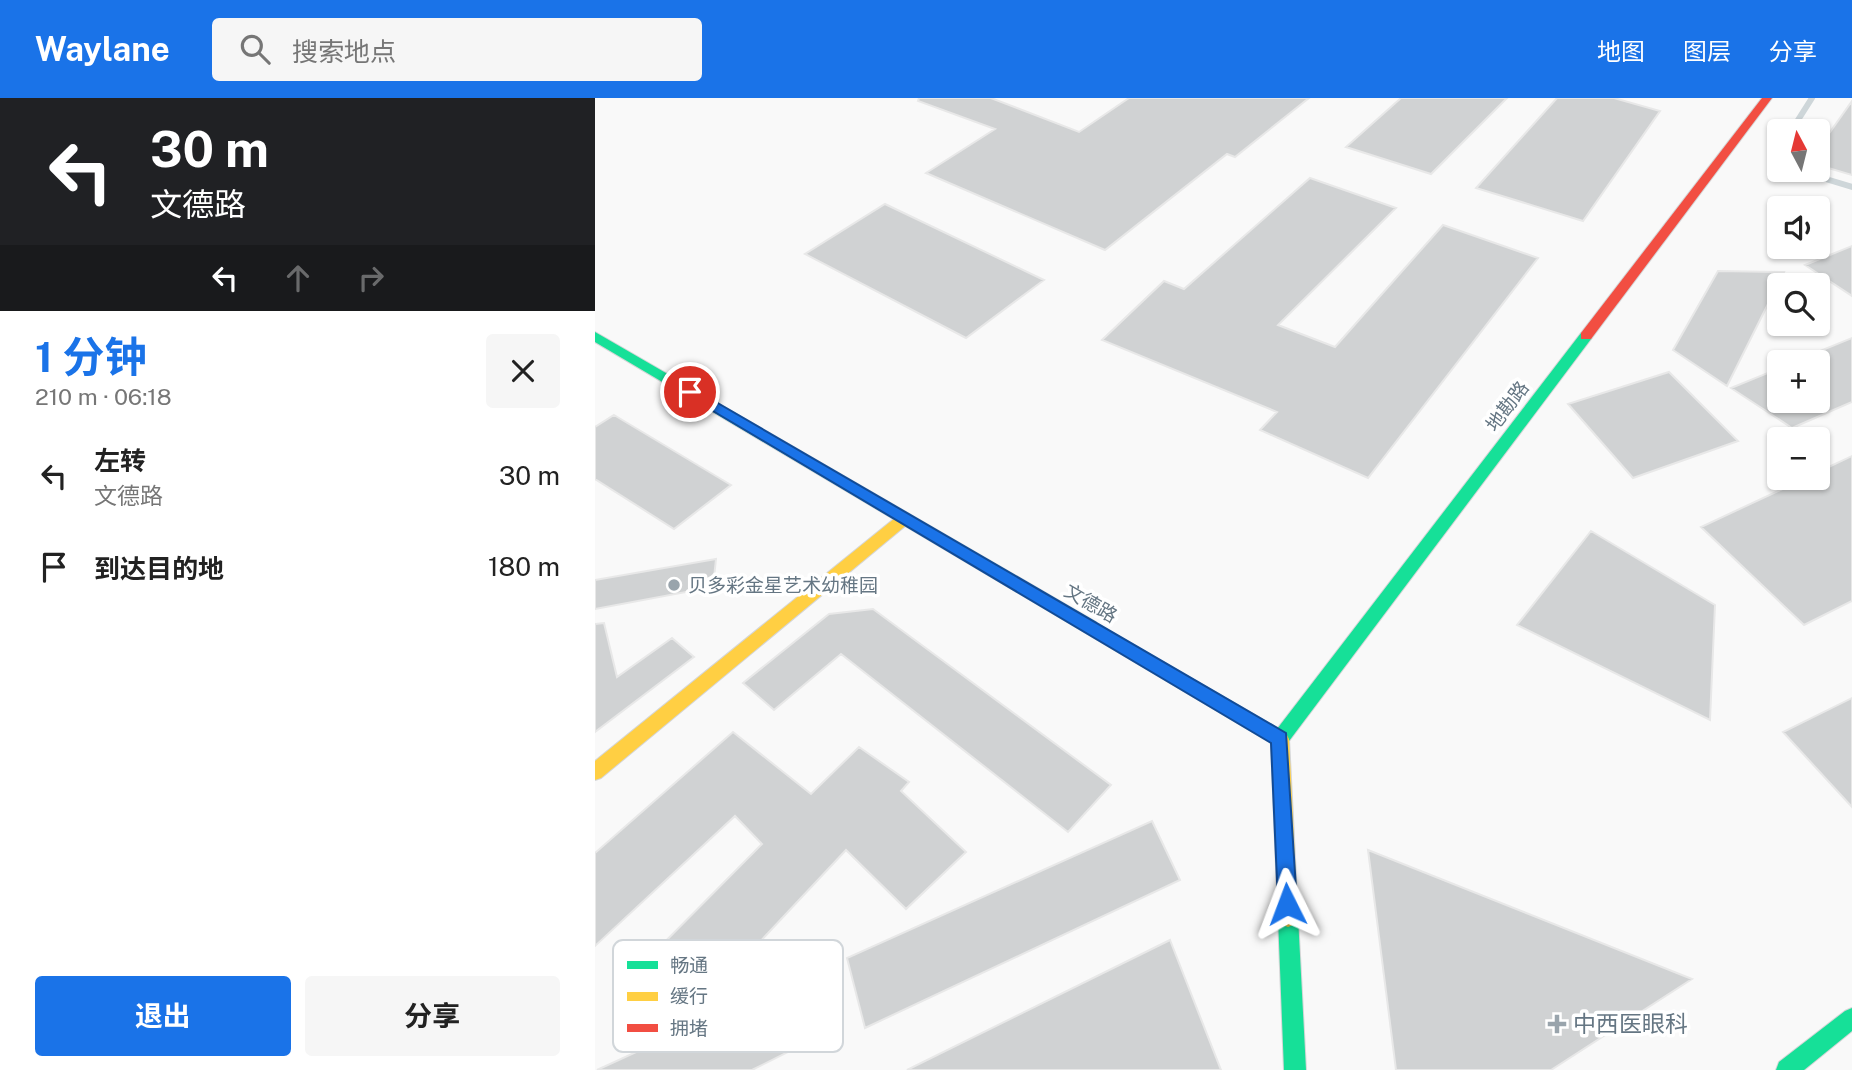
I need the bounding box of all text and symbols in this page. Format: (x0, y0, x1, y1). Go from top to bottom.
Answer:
search box (212, 18, 702, 81)
text: Waylane (35, 30, 170, 68)
icon: search (236, 30, 274, 68)
text: 搜索地点 (292, 36, 396, 67)
text: 地图 (1597, 37, 1645, 65)
text: 图层 (1683, 37, 1731, 65)
text: 分享 (1769, 37, 1817, 65)
north arrow (1767, 119, 1831, 182)
map controls (1767, 119, 1830, 490)
text: 30 m (150, 120, 269, 178)
icon: left (35, 126, 126, 217)
text: 文德路 (150, 186, 246, 223)
button: sound (1767, 196, 1830, 259)
icon: left (206, 259, 244, 297)
icon: ahead (279, 259, 317, 297)
icon: right (352, 259, 390, 297)
button: search (1767, 273, 1830, 336)
text: 1 分钟 (35, 332, 146, 381)
button: close (486, 334, 560, 408)
button: + (1767, 350, 1830, 413)
pin (660, 362, 720, 422)
icon: arrive (671, 373, 709, 411)
street label: 地勘路 (1481, 377, 1533, 435)
text: 210 m · 06:18 (35, 383, 172, 410)
button: − (1767, 427, 1830, 490)
text: 左转 (94, 445, 146, 476)
icon: left (35, 457, 73, 495)
text: 30 m (499, 460, 560, 491)
text: 文德路 (94, 482, 163, 509)
icon: arrive (35, 548, 73, 586)
text: 180 m (488, 551, 560, 582)
text: 到达目的地 (94, 553, 224, 584)
place label: 贝多彩金星艺术幼稚园 (688, 574, 878, 596)
marker: 贝多彩金星艺术幼稚园 (666, 577, 682, 593)
street label: 文德路 (1061, 579, 1121, 627)
position arrow (1250, 867, 1324, 941)
legend (613, 940, 843, 1052)
text: 畅通 (670, 954, 708, 976)
button: 退出 (35, 976, 291, 1056)
button: 分享 (305, 976, 560, 1056)
text: 缓行 (670, 985, 708, 1007)
place label: 中西医眼科 (1573, 1010, 1688, 1037)
marker: 中西医眼科 (1547, 1014, 1567, 1034)
text: 拥堵 (670, 1017, 708, 1039)

